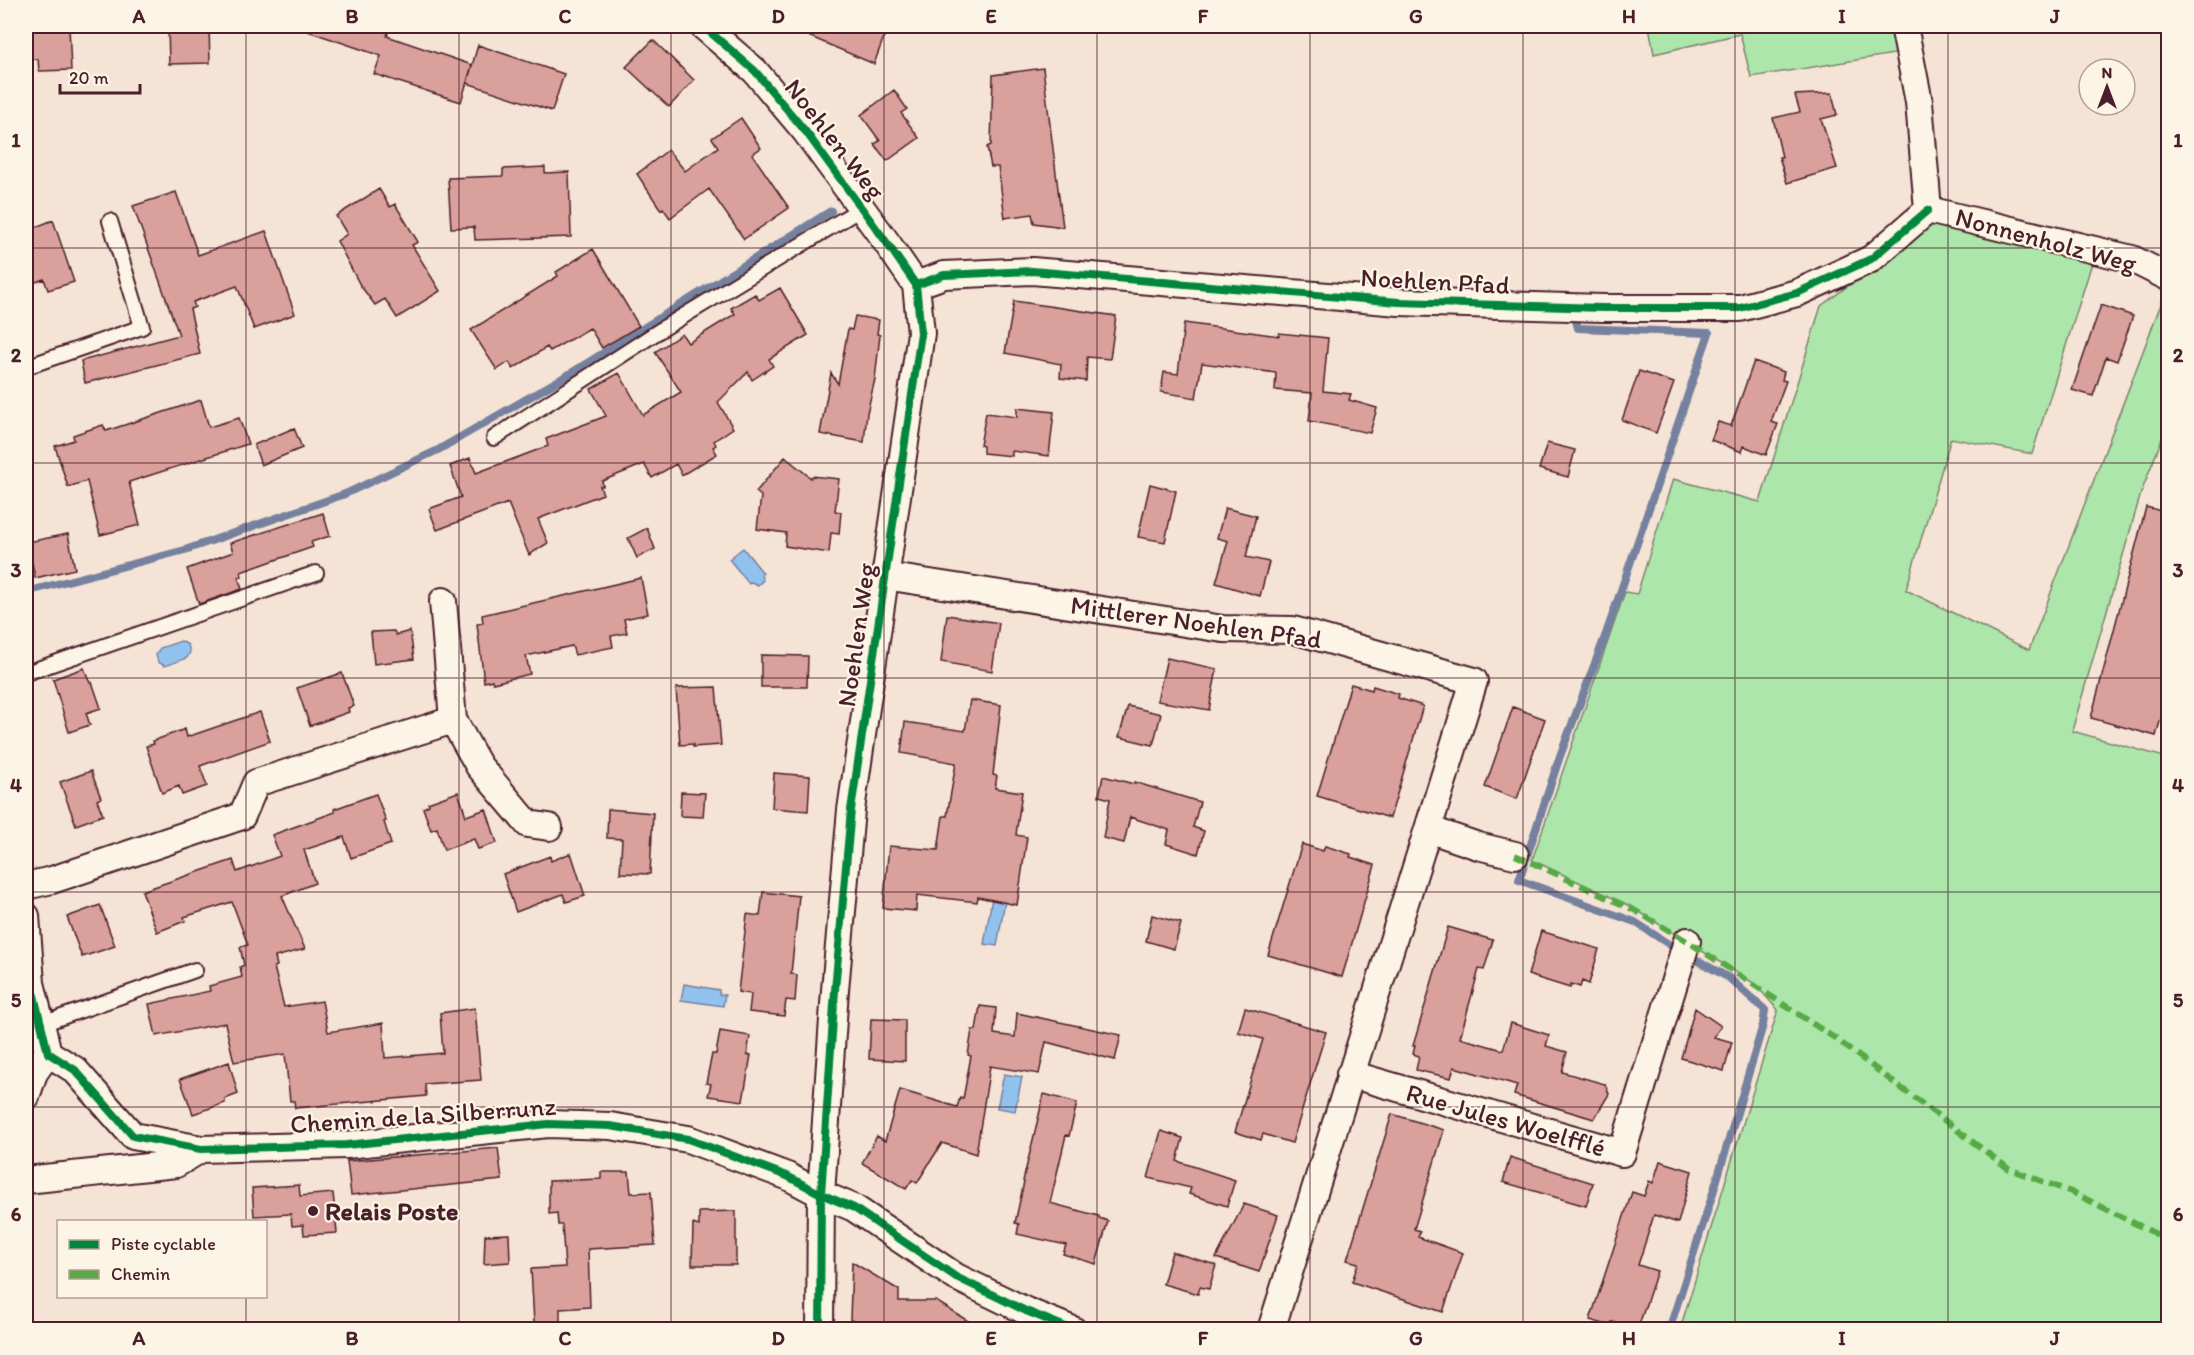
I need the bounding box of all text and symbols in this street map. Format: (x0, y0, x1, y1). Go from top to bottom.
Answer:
text: A (132, 4, 146, 28)
text: B (346, 4, 359, 28)
text: C (559, 4, 572, 28)
text: D (771, 4, 785, 28)
text: E (985, 4, 997, 28)
text: F (1198, 4, 1209, 28)
text: G (1409, 4, 1423, 28)
text: H (1622, 4, 1636, 28)
text: I (1838, 4, 1846, 28)
text: J (2049, 4, 2060, 28)
scale bar (60, 57, 140, 95)
north arrow (2077, 57, 2137, 117)
text: N (2102, 63, 2112, 82)
text: 20 m (69, 67, 109, 89)
street label: Noehlen Weg (778, 72, 893, 206)
text: 1 (11, 128, 21, 152)
text: 1 (2173, 128, 2183, 152)
street label: Nonnenholz Weg (1952, 200, 2141, 280)
street label: Noehlen Pfad (1360, 261, 1510, 301)
text: 2 (11, 343, 22, 367)
text: 2 (2173, 343, 2184, 367)
text: 3 (11, 558, 22, 582)
text: 3 (2173, 558, 2184, 582)
street label: Noehlen Weg (830, 560, 882, 709)
street label: Mittlerer Noehlen Pfad (1068, 589, 1324, 655)
text: 4 (10, 773, 22, 797)
text: 4 (2172, 773, 2184, 797)
text: 5 (11, 988, 22, 1012)
text: 5 (2173, 988, 2184, 1012)
street label: Rue Jules Woelfflé (1403, 1076, 1609, 1164)
street label: Chemin de la Silberrunz (289, 1090, 557, 1140)
place label: Relais Poste (325, 1195, 458, 1227)
text: 6 (11, 1202, 22, 1226)
text: 6 (2173, 1202, 2184, 1226)
marker: Relais Poste (306, 1204, 320, 1218)
legend (57, 1220, 267, 1298)
text: Piste cyclable (111, 1233, 216, 1255)
text: Chemin (111, 1263, 170, 1285)
text: A (132, 1326, 146, 1350)
text: B (346, 1326, 359, 1350)
text: C (559, 1326, 572, 1350)
text: D (771, 1326, 785, 1350)
text: E (985, 1326, 997, 1350)
text: F (1198, 1326, 1209, 1350)
text: G (1409, 1326, 1423, 1350)
text: H (1622, 1326, 1636, 1350)
text: I (1838, 1326, 1846, 1350)
text: J (2049, 1326, 2060, 1350)

